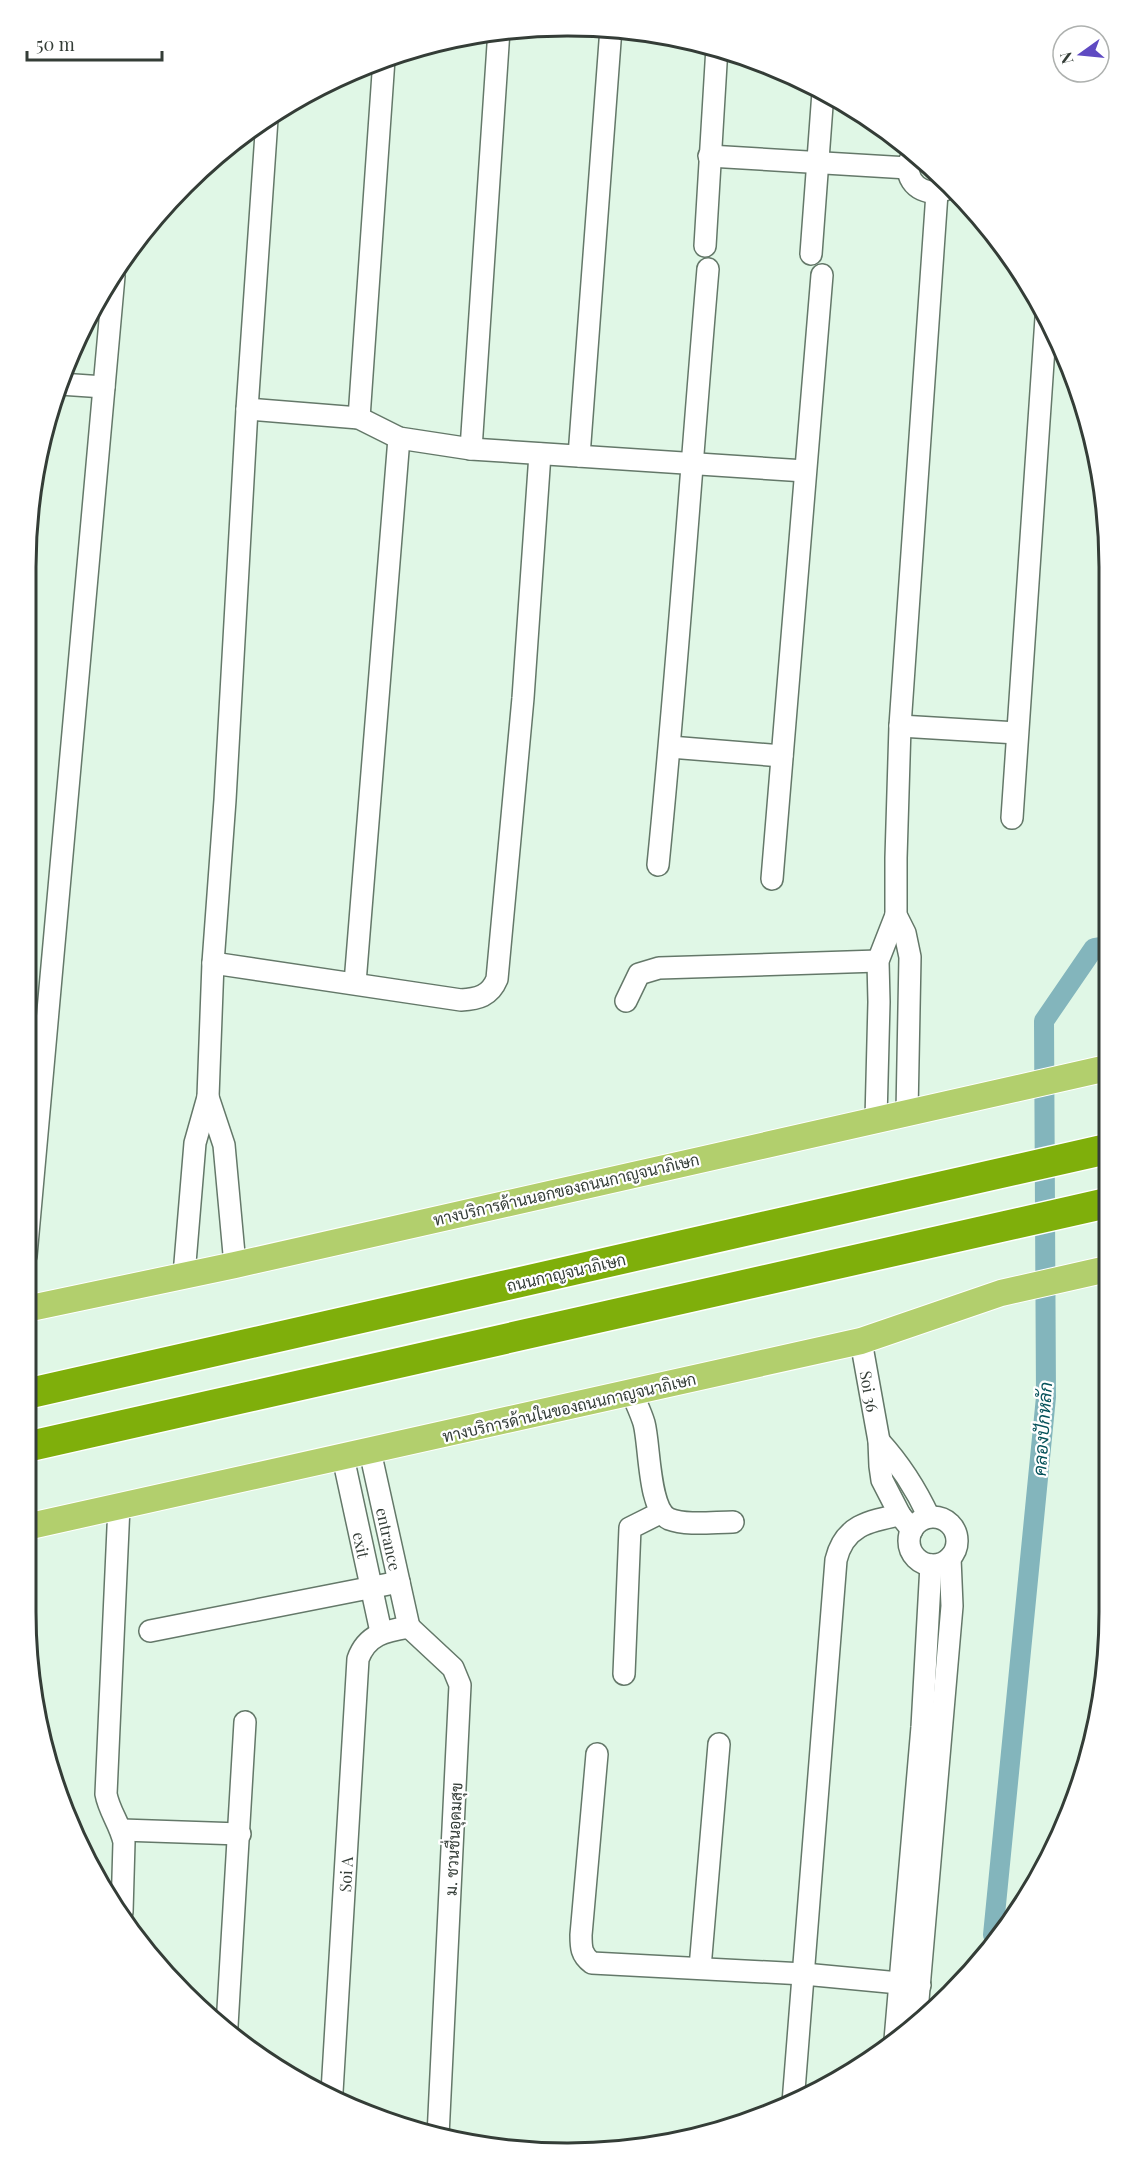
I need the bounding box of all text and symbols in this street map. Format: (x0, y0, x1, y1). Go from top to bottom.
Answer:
scale bar (27, 24, 162, 62)
north arrow (1051, 24, 1111, 84)
text: 50 m (36, 32, 75, 56)
text: N (1054, 49, 1078, 66)
street label: ทางบริการด้านนอกของถนนกาญจนาภิเษก (431, 1148, 701, 1230)
street label: ถนนกาญจนาภิเษก (504, 1248, 628, 1296)
street label: ทางบริการด้านในของถนนกาญจนาภิเษก (440, 1368, 698, 1446)
street label: Soi 36 (856, 1369, 884, 1414)
water label: คลองปักหลัก (1027, 1381, 1057, 1477)
street label: entrance (372, 1505, 407, 1572)
street label: exit (349, 1530, 375, 1560)
street label: ม. ชวนชื่นอุดมสุข (437, 1782, 468, 1896)
street label: Soi A (334, 1855, 357, 1893)

